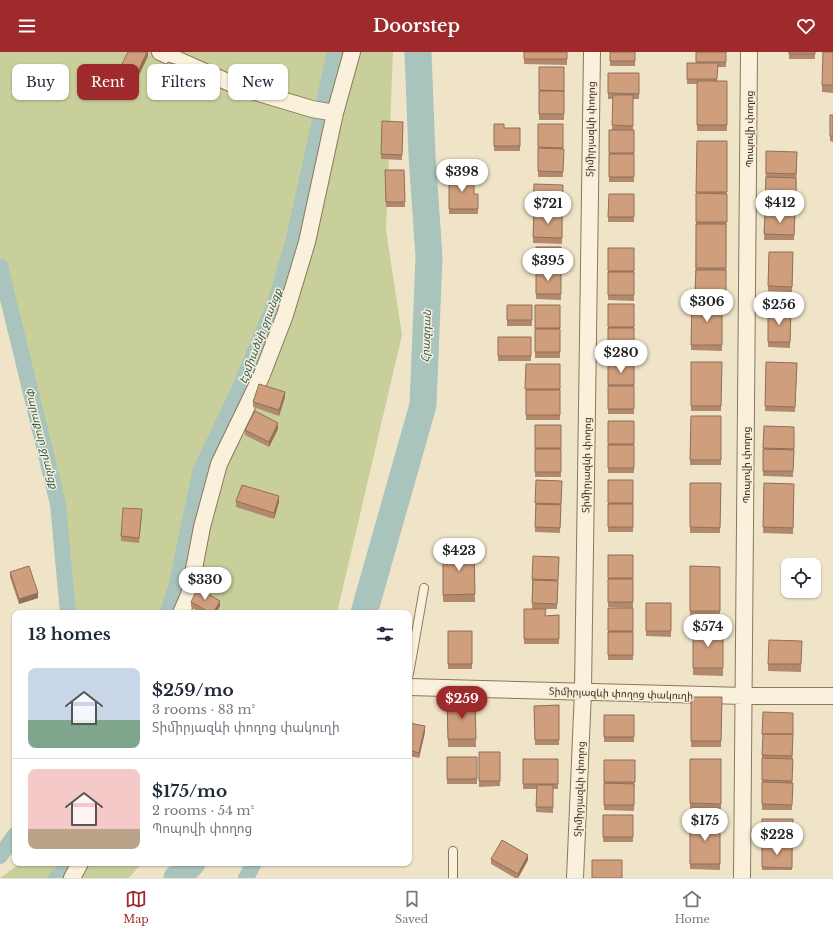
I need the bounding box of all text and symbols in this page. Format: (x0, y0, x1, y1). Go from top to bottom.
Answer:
icon: menu (16, 15, 38, 37)
text: Doorstep (373, 15, 460, 37)
icon: heart (795, 15, 817, 37)
chip: Buy (12, 64, 69, 100)
chip: Rent (77, 64, 139, 100)
chip: Filters (147, 64, 220, 100)
chip: New (228, 64, 288, 100)
street label: Տիմիրյազևի փողոց (583, 81, 598, 177)
street label: Պոպովի փողոց (743, 90, 756, 168)
pin: $398 (438, 159, 486, 193)
text: $398 (445, 163, 479, 180)
pin: $412 (756, 190, 804, 224)
pin: $721 (524, 191, 572, 225)
text: $412 (764, 194, 796, 211)
text: $721 (533, 195, 563, 212)
pin: $395 (524, 248, 572, 282)
text: $395 (531, 252, 565, 269)
water label: Էջմիածնի ջրանցք (235, 286, 285, 386)
pin: $306 (683, 289, 731, 323)
pin: $256 (755, 292, 803, 326)
text: $306 (689, 293, 725, 310)
text: $256 (762, 296, 796, 313)
water label: Հրազդան (418, 309, 434, 363)
pin: $280 (597, 340, 645, 374)
text: $280 (604, 344, 638, 361)
water label: Փարաքար ջրանցք (23, 386, 61, 491)
street label: Տիմիրյազևի փողոց (579, 417, 594, 513)
street label: Պոպովի փողոց (740, 426, 753, 504)
pin: $423 (435, 538, 483, 572)
text: $423 (442, 542, 476, 559)
map controls (781, 558, 821, 598)
button: locate (781, 558, 821, 598)
pin: $330 (181, 567, 229, 601)
text: $330 (188, 571, 222, 588)
pin: $574 (684, 614, 732, 648)
text: $574 (692, 618, 724, 635)
icon: filters (374, 623, 396, 645)
text: 13 homes (28, 624, 111, 645)
text: $259/mo (152, 680, 234, 701)
icon: home (60, 684, 108, 732)
street label: Տիմիրյազևի փողոց փակուղի (549, 684, 693, 703)
pin: $259 (438, 686, 486, 720)
text: $259 (445, 690, 479, 707)
text: 3 rooms · 83 m² (152, 701, 255, 718)
text: Տիմիրյազևի փողոց փակուղի (152, 719, 340, 736)
street label: Տիմիրյազևի փողոց (571, 741, 588, 837)
text: $175/mo (152, 781, 227, 802)
icon: home (60, 785, 108, 833)
text: 2 rooms · 54 m² (152, 802, 254, 819)
pin: $175 (681, 808, 729, 842)
text: $175 (691, 812, 719, 829)
text: Պոպովի փողոց (152, 820, 252, 837)
pin: $228 (753, 822, 801, 856)
text: $228 (760, 826, 794, 843)
tab: Map (123, 888, 149, 926)
tab: Saved (395, 888, 428, 926)
tab: Home (675, 888, 710, 926)

